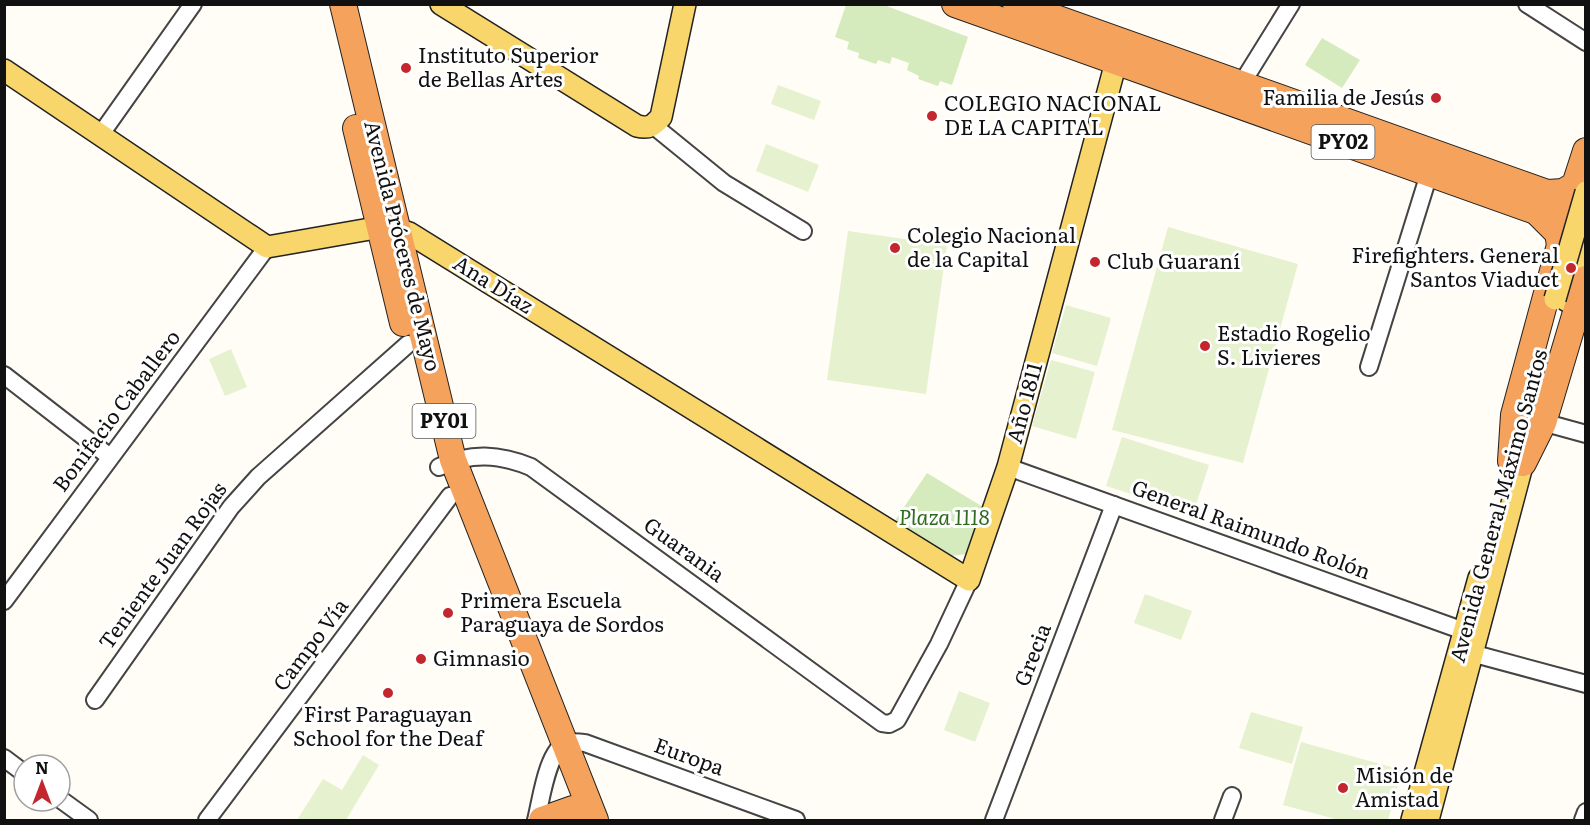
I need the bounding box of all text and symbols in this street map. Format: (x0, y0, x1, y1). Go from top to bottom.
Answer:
place label: Instituto Superior de Bellas Artes (418, 38, 599, 93)
marker: Instituto Superior de Bellas Artes (399, 61, 413, 75)
place label: Familia de Jesús (1263, 80, 1424, 111)
place label: COLEGIO NACIONAL DE LA CAPITAL (944, 86, 1162, 141)
marker: Familia de Jesús (1429, 91, 1443, 105)
marker: COLEGIO NACIONAL DE LA CAPITAL (925, 109, 939, 123)
street label: Avenida Próceres de Mayo (358, 117, 451, 374)
road number: PY02 (1312, 125, 1374, 159)
place label: Colegio Nacional de la Capital (907, 218, 1076, 273)
place label: Firefighters. General Santos Viaduct (1351, 238, 1560, 293)
marker: Colegio Nacional de la Capital (888, 241, 902, 255)
place label: Club Guaraní (1107, 244, 1240, 275)
street label: Ana Díaz (448, 246, 540, 320)
marker: Club Guaraní (1088, 255, 1102, 269)
marker: Firefighters. General Santos Viaduct (1564, 261, 1578, 275)
place label: Estadio Rogelio S. Livieres (1217, 316, 1371, 371)
street label: Bonifacio Caballero (44, 322, 186, 497)
marker: Estadio Rogelio S. Livieres (1198, 339, 1212, 353)
street label: Avenida General Máximo Santos (1440, 345, 1553, 665)
street label: Año 1811 (997, 358, 1048, 446)
road number: PY01 (412, 404, 476, 438)
street label: General Raimundo Rolón (1128, 470, 1376, 585)
street label: Teniente Juan Rojas (90, 474, 232, 655)
park label: Plaza 1118 (898, 500, 990, 531)
street label: Guarania (639, 508, 733, 588)
place label: Primera Escuela Paraguaya de Sordos (460, 583, 664, 638)
street label: Campo Vía (264, 590, 355, 696)
marker: Primera Escuela Paraguaya de Sordos (441, 606, 455, 620)
street label: Grecia (1005, 617, 1057, 690)
place label: Gimnasio (433, 641, 530, 672)
marker: Gimnasio (414, 652, 428, 666)
marker: First Paraguayan School for the Deaf (381, 686, 395, 700)
place label: First Paraguayan School for the Deaf (293, 697, 485, 752)
street label: Europa (650, 728, 730, 782)
north arrow (12, 753, 72, 813)
text: N (35, 755, 49, 779)
place label: Misión de Amistad (1355, 758, 1453, 813)
marker: Misión de Amistad (1336, 781, 1350, 795)

